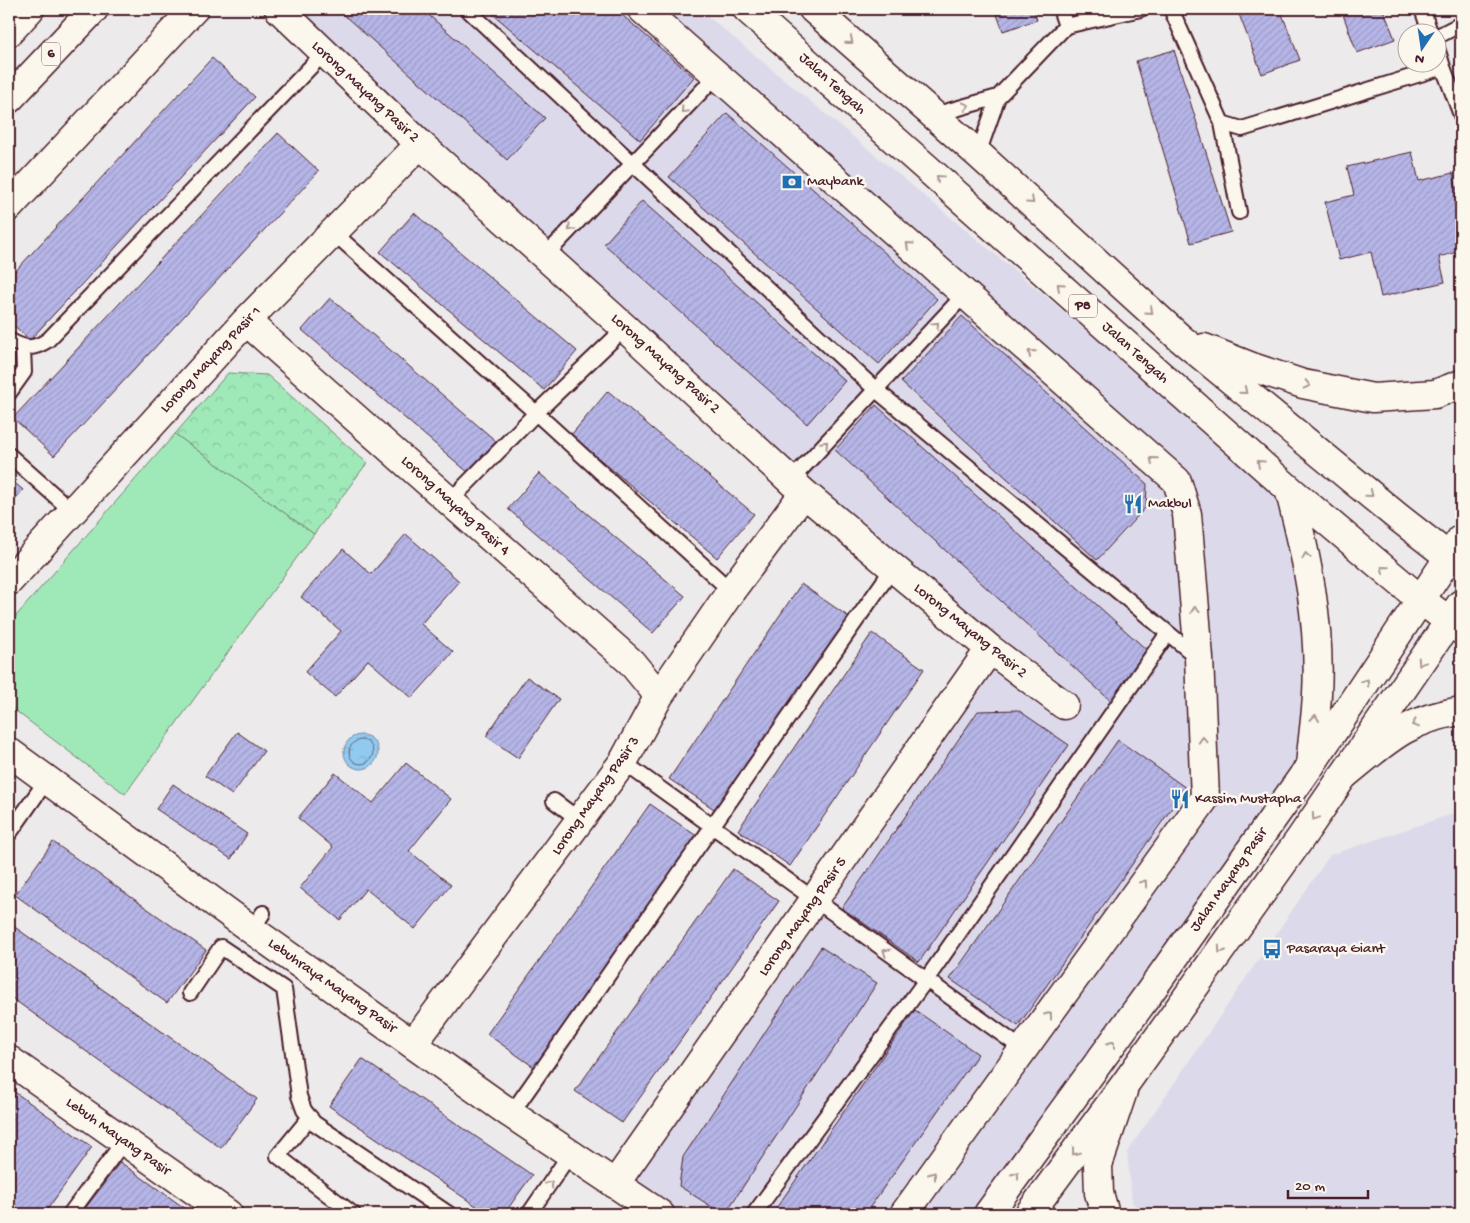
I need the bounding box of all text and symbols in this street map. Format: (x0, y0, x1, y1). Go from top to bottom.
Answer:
north arrow (1398, 22, 1448, 72)
one-way arrow (845, 35, 854, 44)
street label: Lorong Mayang Pasir 2 (307, 37, 423, 147)
road number: 6 (42, 42, 60, 66)
street label: Jalan Tengah (795, 49, 869, 119)
text: N (1413, 49, 1426, 68)
one-way arrow (961, 101, 970, 111)
one-way arrow (681, 104, 690, 113)
bank icon: Maybank (781, 171, 803, 193)
place label: Maybank (807, 173, 864, 191)
one-way arrow (935, 175, 944, 184)
one-way arrow (1025, 195, 1034, 204)
one-way arrow (568, 222, 577, 231)
one-way arrow (906, 242, 915, 251)
one-way arrow (1057, 283, 1066, 292)
road number: P8 (1069, 294, 1097, 318)
street label: Lorong Mayang Pasir 1 (157, 303, 265, 417)
one-way arrow (1145, 305, 1154, 314)
street label: Lorong Mayang Pasir 2 (607, 310, 723, 418)
street label: Jalan Tengah (1098, 318, 1172, 388)
one-way arrow (930, 321, 939, 330)
one-way arrow (1028, 349, 1037, 358)
one-way arrow (1303, 379, 1312, 390)
one-way arrow (1238, 385, 1247, 393)
one-way arrow (819, 440, 828, 449)
street label: Lorong Mayang Pasir 4 (397, 452, 513, 560)
one-way arrow (1150, 457, 1159, 466)
one-way arrow (1257, 460, 1266, 469)
one-way arrow (1364, 489, 1373, 498)
restaurant icon: Makbul (1122, 493, 1144, 515)
place label: Makbul (1148, 495, 1192, 513)
one-way arrow (1301, 552, 1311, 561)
one-way arrow (1381, 566, 1390, 574)
street label: Lorong Mayang Pasir 2 (910, 580, 1030, 682)
one-way arrow (1190, 606, 1201, 614)
one-way arrow (1418, 656, 1427, 666)
one-way arrow (1360, 679, 1370, 688)
one-way arrow (1309, 714, 1320, 722)
one-way arrow (1411, 718, 1419, 728)
street label: Lorong Mayang Pasir 3 (548, 733, 644, 859)
one-way arrow (1197, 736, 1208, 744)
restaurant icon: Kassim Mustapha (1169, 788, 1191, 810)
place label: Kassim Mustapha (1195, 790, 1302, 808)
one-way arrow (1312, 812, 1321, 821)
street label: Jalan Mayang Pasir (1186, 823, 1273, 936)
street label: Lorong Mayang Pasir 5 (755, 854, 851, 980)
one-way arrow (1138, 879, 1147, 889)
street label: Lebuhraya Mayang Pasir (264, 935, 401, 1038)
bus stop icon: Pasaraya Giant (1261, 938, 1283, 960)
place label: Pasaraya Giant (1286, 940, 1387, 958)
one-way arrow (1218, 944, 1227, 954)
one-way arrow (882, 949, 892, 958)
one-way arrow (1043, 1011, 1052, 1021)
one-way arrow (1106, 1040, 1115, 1050)
street label: Lebuh Mayang Pasir (62, 1094, 175, 1181)
one-way arrow (1073, 1146, 1081, 1155)
scale bar (1288, 1168, 1368, 1200)
one-way arrow (927, 1171, 936, 1181)
one-way arrow (1011, 1172, 1019, 1181)
text: 20 m (1295, 1178, 1325, 1196)
one-way arrow (544, 1180, 553, 1190)

